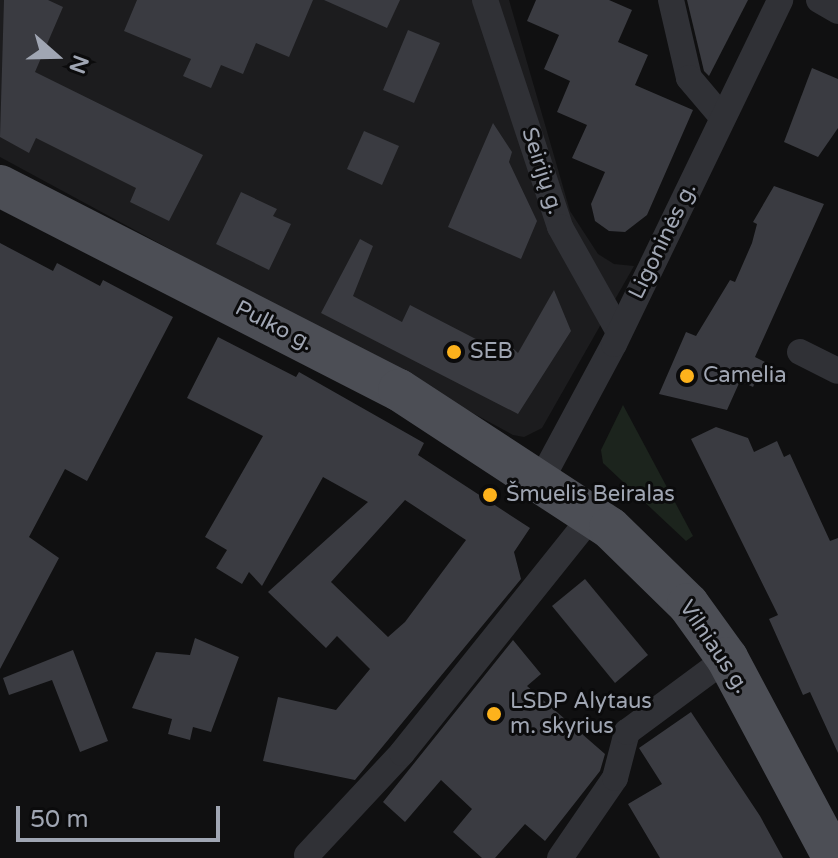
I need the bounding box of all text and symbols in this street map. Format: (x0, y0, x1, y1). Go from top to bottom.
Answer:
north arrow (16, 16, 96, 96)
text: N (63, 51, 94, 77)
street label: Seirijų g. (516, 124, 568, 218)
street label: Ligoninės g. (624, 179, 702, 303)
street label: Pulko g. (231, 295, 317, 357)
place label: SEB (470, 339, 513, 365)
marker: SEB (445, 343, 463, 361)
place label: Camelia (703, 363, 787, 389)
marker: Camelia (678, 367, 696, 385)
place label: Šmuelis Beiralas (506, 482, 675, 508)
marker: Šmuelis Beiralas (481, 486, 499, 504)
street label: Vilniaus g. (673, 595, 755, 699)
place label: LSDP Alytaus m. skyrius (510, 688, 652, 740)
marker: LSDP Alytaus m. skyrius (485, 705, 503, 723)
scale bar (20, 790, 224, 840)
text: 50 m (30, 805, 88, 834)

